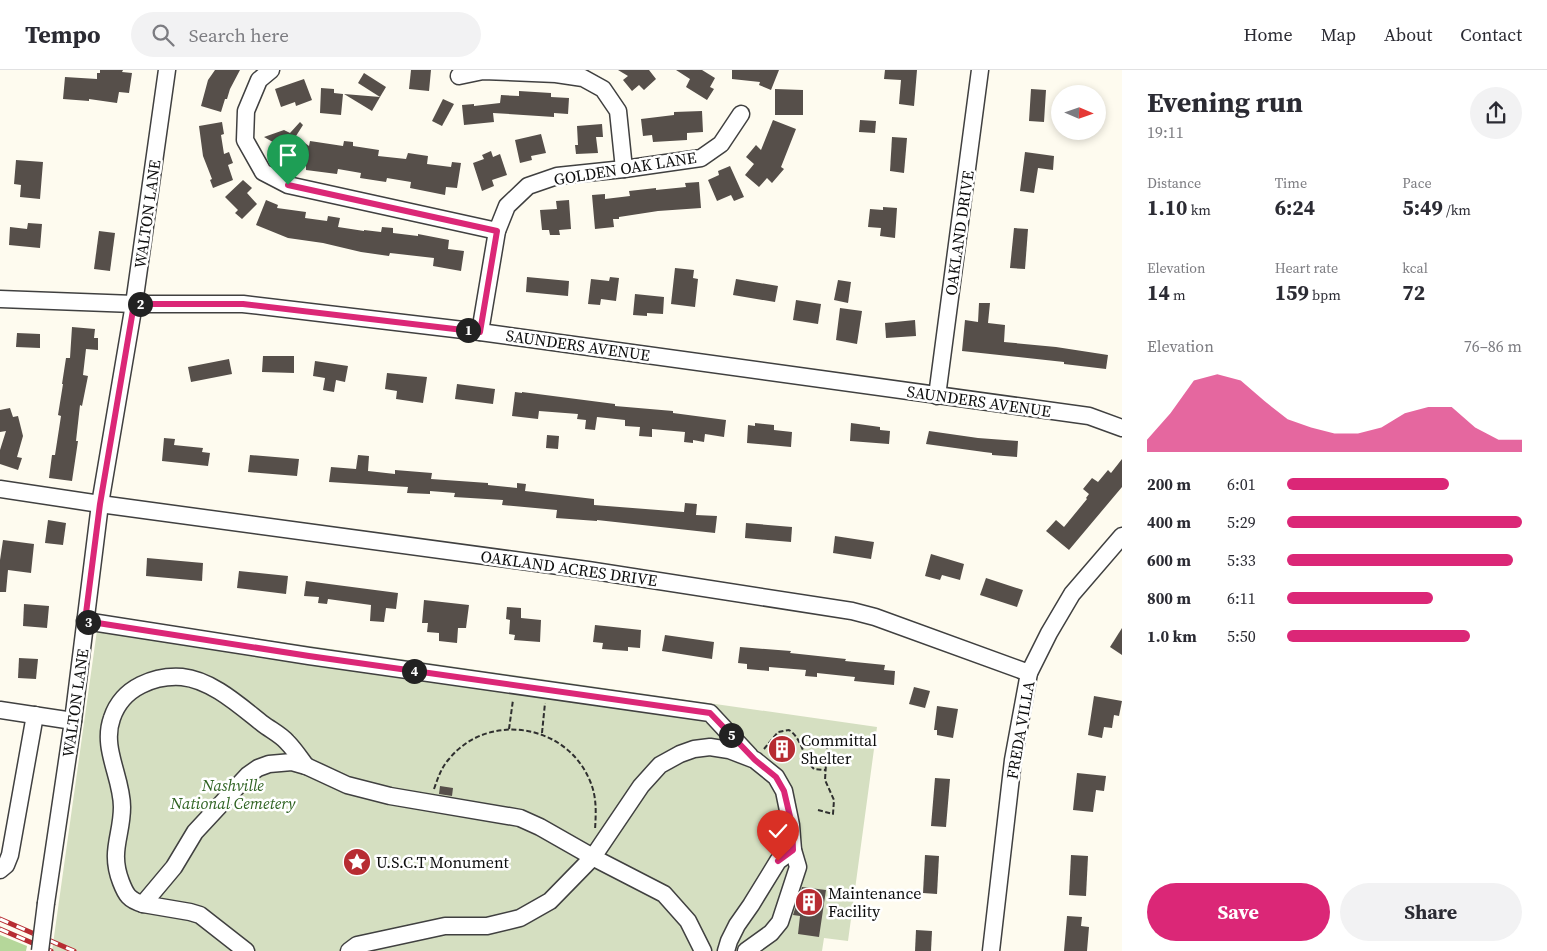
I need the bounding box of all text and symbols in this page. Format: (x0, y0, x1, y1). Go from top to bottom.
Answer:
search box (131, 12, 481, 57)
text: Tempo (25, 18, 101, 51)
icon: search (149, 21, 177, 49)
text: Search here (189, 22, 289, 48)
text: Home (1244, 22, 1293, 47)
text: Map (1321, 22, 1356, 47)
text: About (1384, 22, 1432, 47)
text: Contact (1460, 22, 1522, 47)
text: Evening run (1147, 83, 1303, 121)
north arrow (1051, 85, 1106, 140)
map controls (1051, 85, 1106, 140)
button: share (1470, 87, 1522, 139)
text: 19:11 (1147, 121, 1184, 143)
pin (267, 134, 309, 185)
icon: arrive (274, 141, 302, 169)
street label: GOLDEN OAK LANE (552, 146, 698, 190)
street label: WALTON LANE (128, 158, 166, 270)
street label: OAKLAND DRIVE (939, 169, 979, 297)
text: Distance (1147, 173, 1201, 193)
text: Time (1275, 173, 1307, 193)
text: Pace (1402, 173, 1432, 193)
text: 1.10 (1147, 193, 1187, 222)
text: 6:24 (1275, 193, 1315, 222)
text: 5:49 (1402, 193, 1443, 222)
text: km (1187, 200, 1211, 220)
text: /km (1443, 200, 1471, 220)
text: Elevation (1147, 258, 1205, 278)
text: Heart rate (1275, 258, 1338, 278)
text: kcal (1402, 258, 1428, 278)
text: 14 (1147, 278, 1170, 307)
text: 159 (1275, 278, 1309, 307)
text: 72 (1402, 278, 1425, 307)
text: m (1170, 285, 1186, 305)
text: bpm (1309, 285, 1341, 305)
pin: 2 (128, 292, 152, 316)
text: 2 (137, 294, 144, 314)
pin: 1 (456, 318, 480, 342)
text: 1 (465, 320, 472, 340)
street label: SAUNDERS AVENUE (505, 324, 652, 366)
text: Elevation (1147, 335, 1214, 357)
text: 76–86 m (1464, 335, 1522, 357)
street label: SAUNDERS AVENUE (906, 380, 1053, 422)
text: 200 m (1147, 473, 1191, 495)
text: 6:01 (1227, 473, 1256, 495)
text: 400 m (1147, 511, 1191, 533)
text: 5:29 (1227, 511, 1256, 533)
street label: OAKLAND ACRES DRIVE (479, 545, 659, 591)
text: 600 m (1147, 549, 1191, 571)
text: 5:33 (1227, 549, 1256, 571)
text: 800 m (1147, 587, 1191, 609)
text: 6:11 (1227, 587, 1256, 609)
pin: 3 (76, 610, 100, 634)
text: 3 (85, 612, 92, 632)
text: 1.0 km (1147, 625, 1197, 647)
text: 5:50 (1227, 625, 1256, 647)
street label: WALTON LANE (56, 647, 94, 759)
pin: 4 (402, 658, 426, 684)
text: 4 (411, 661, 418, 681)
street label: FREDA VILLA (1001, 679, 1040, 781)
pin: 5 (718, 722, 744, 748)
text: 5 (728, 725, 735, 745)
place label: Committal Shelter (801, 729, 877, 769)
building icon: Committal Shelter (767, 734, 797, 764)
park label: Nashville National Cemetery (170, 774, 296, 814)
pin (757, 810, 799, 861)
icon: check (764, 817, 792, 845)
place icon: U.S.C.T Monument (342, 847, 372, 877)
place label: U.S.C.T Monument (376, 851, 510, 873)
place label: Maintenance Facility (828, 882, 921, 922)
button: Save (1147, 883, 1330, 941)
button: Share (1340, 883, 1522, 941)
building icon: Maintenance Facility (794, 887, 824, 917)

